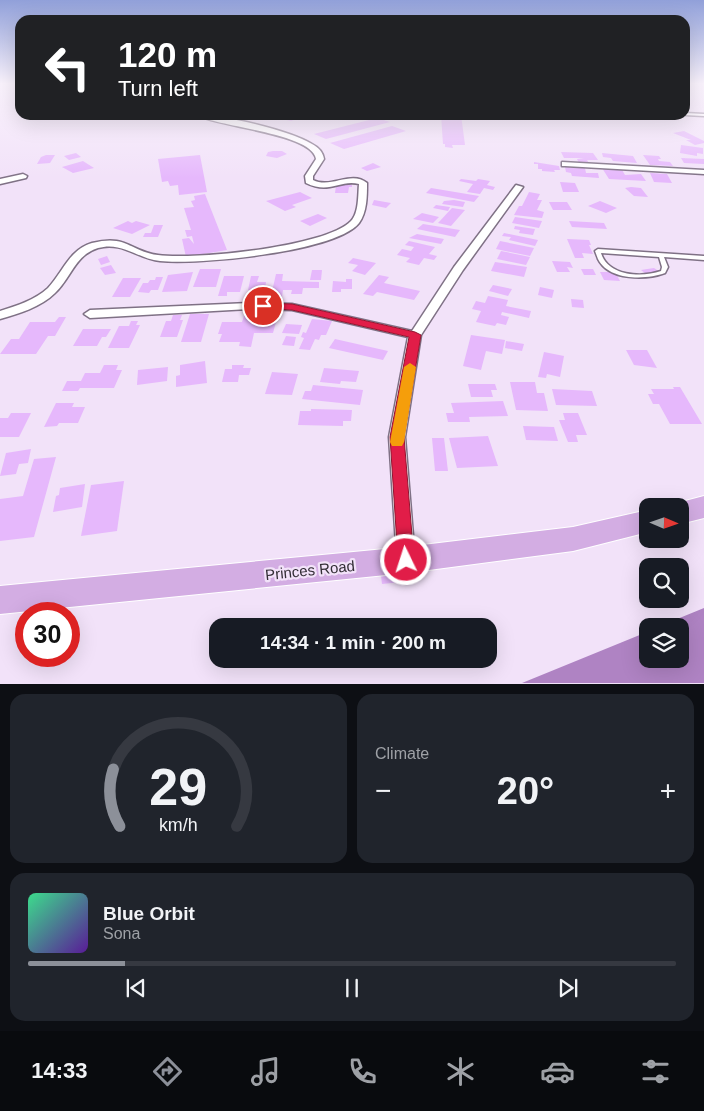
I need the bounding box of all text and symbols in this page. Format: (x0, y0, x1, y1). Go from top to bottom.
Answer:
icon: left (35, 35, 100, 100)
text: 120 m (118, 35, 217, 74)
text: Turn left (118, 76, 198, 101)
pin (242, 285, 284, 327)
icon: arrive (249, 292, 277, 320)
north arrow (639, 498, 689, 548)
map controls (639, 498, 689, 668)
position arrow (379, 533, 431, 585)
street label: Princes Road (264, 557, 356, 583)
button: search (639, 558, 689, 608)
speed limit sign: 30 (15, 602, 80, 667)
button: layers (639, 618, 689, 668)
text: 14:34 · 1 min · 200 m (260, 632, 446, 653)
text: Climate (375, 745, 429, 762)
text: 29 (150, 758, 207, 816)
text: 20° (497, 770, 554, 812)
text: − (375, 775, 391, 806)
text: + (660, 775, 676, 806)
text: km/h (159, 815, 198, 835)
text: Blue Orbit (103, 903, 195, 924)
text: Sona (103, 925, 140, 942)
icon: previous (122, 974, 150, 1002)
icon: pause (338, 974, 366, 1002)
icon: next (554, 974, 582, 1002)
icon: directions (150, 1054, 185, 1089)
icon: music (248, 1054, 283, 1089)
icon: phone (345, 1054, 380, 1089)
icon: climate (443, 1054, 478, 1089)
icon: car (540, 1054, 575, 1089)
icon: filters (638, 1054, 673, 1089)
text: 14:33 (31, 1058, 88, 1083)

